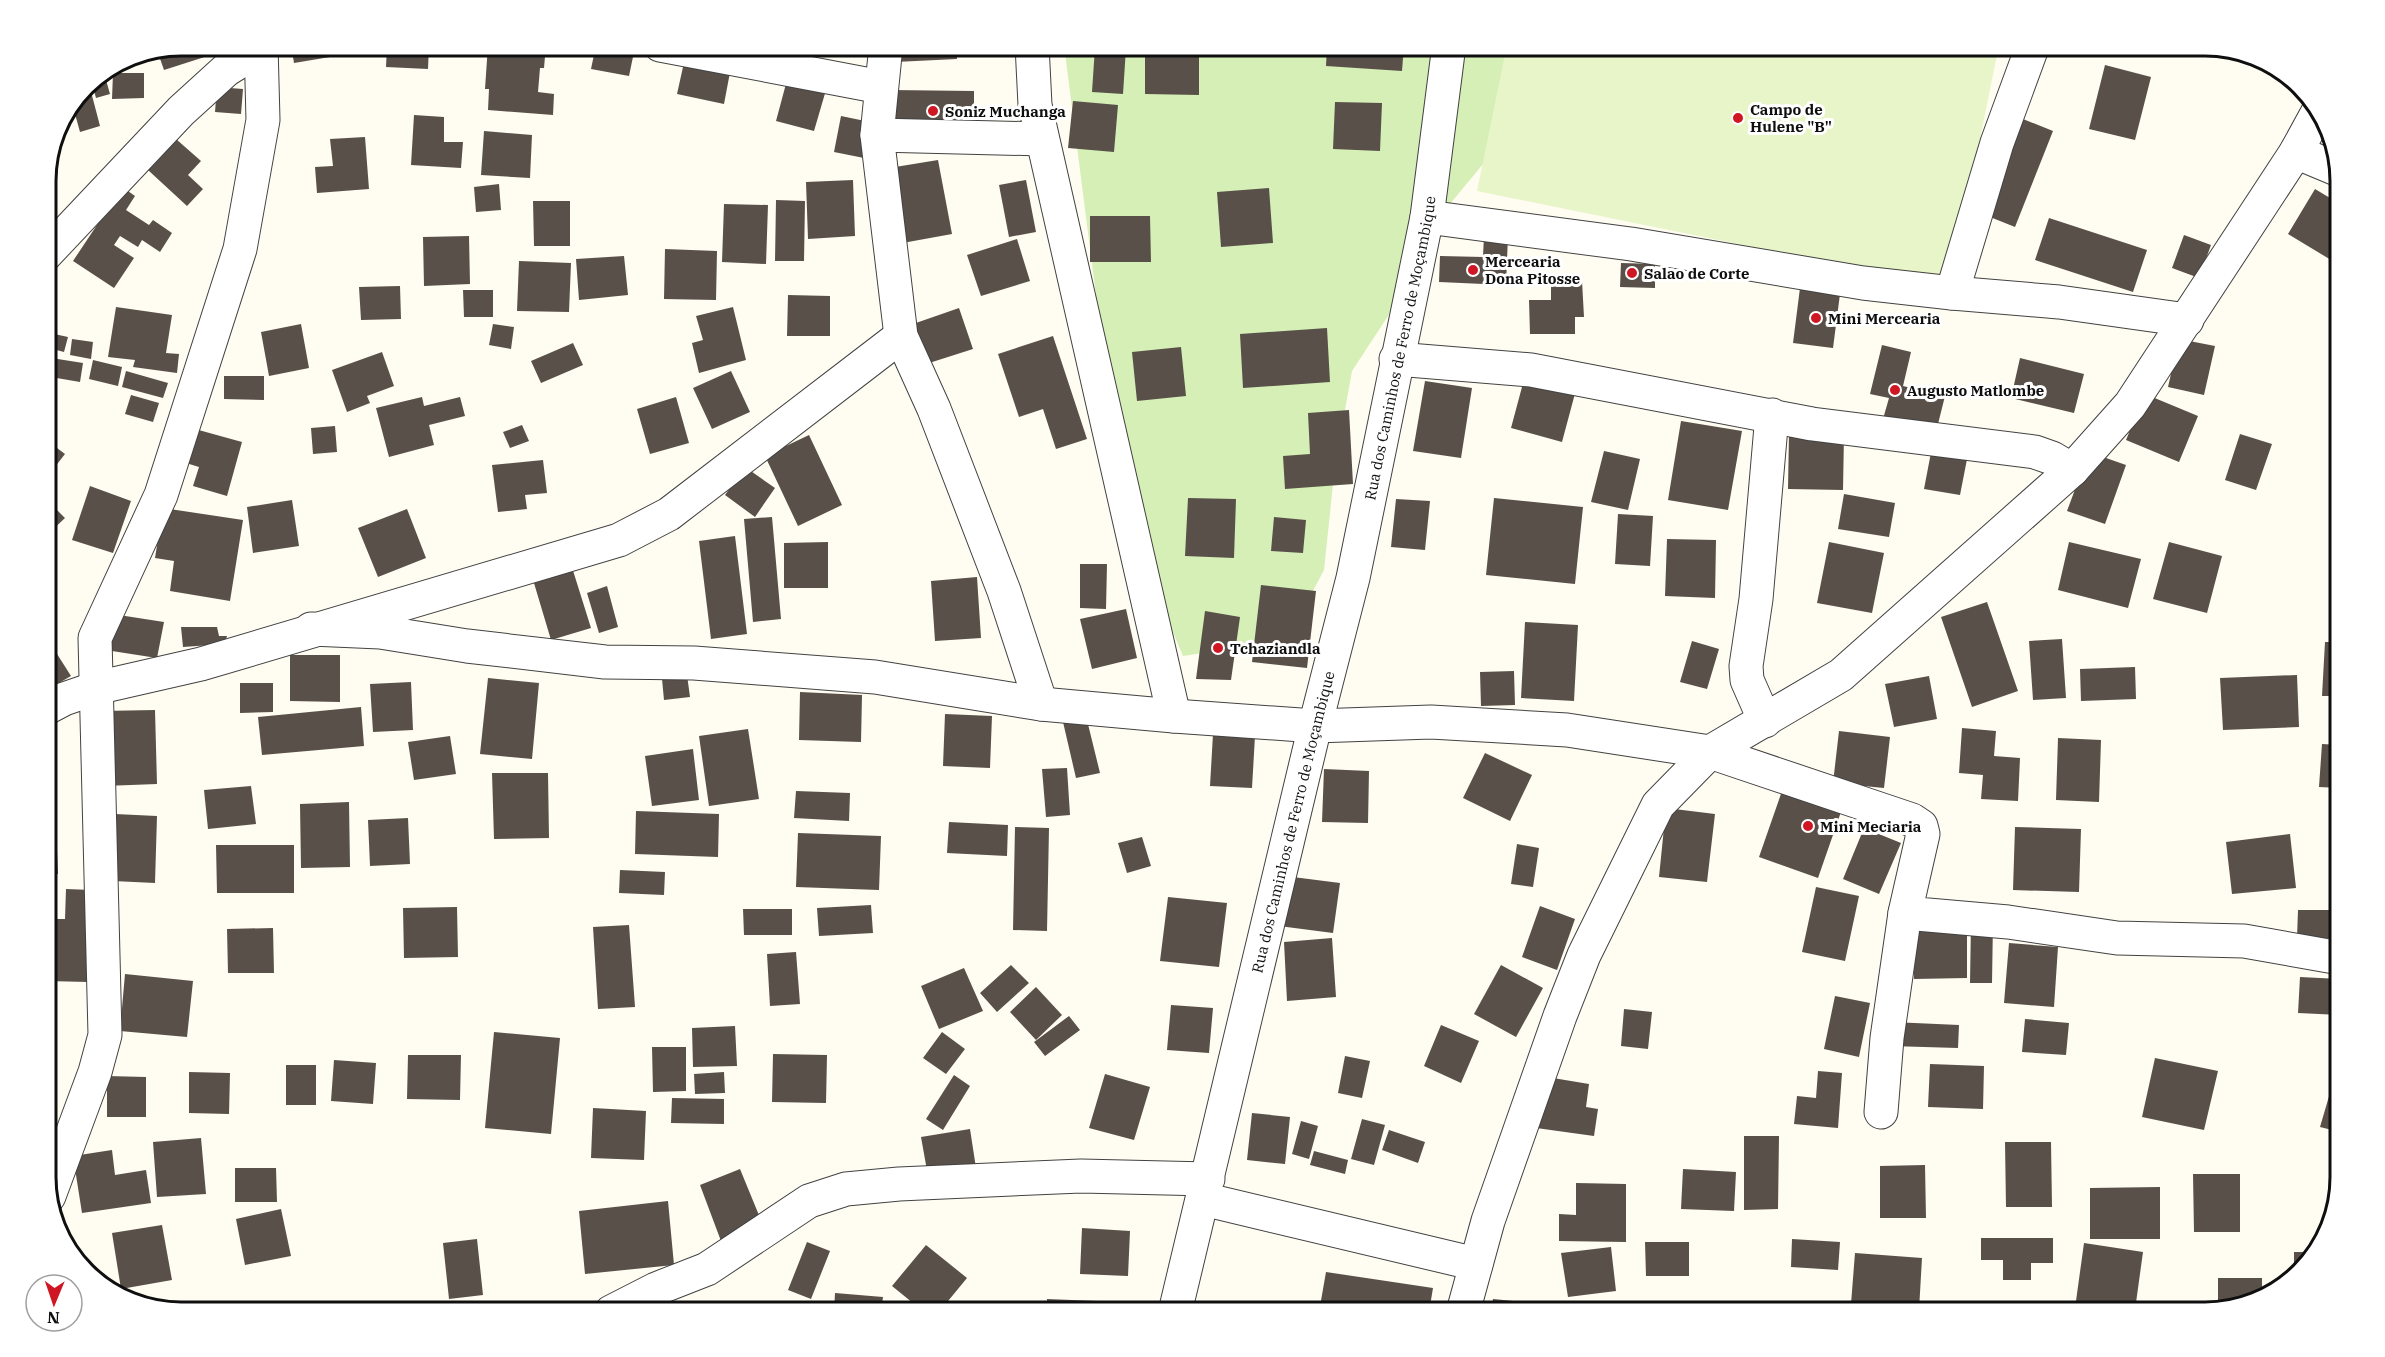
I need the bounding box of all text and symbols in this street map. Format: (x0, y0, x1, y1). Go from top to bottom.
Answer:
place label: Campo de Hulene "B" (1750, 100, 1832, 136)
place label: Soniz Muchanga (945, 102, 1066, 121)
marker: Soniz Muchanga (926, 104, 940, 118)
marker: Campo de Hulene "B" (1731, 111, 1745, 125)
street label: Rua dos Caminhos de Ferro de Moçambique (1360, 195, 1439, 502)
place label: Mercearia Dona Pitosse (1485, 252, 1580, 288)
marker: Mercearia Dona Pitosse (1466, 263, 1480, 277)
place label: Salao de Corte (1644, 264, 1749, 283)
marker: Salao de Corte (1625, 266, 1639, 280)
place label: Mini Mercearia (1828, 309, 1941, 328)
marker: Mini Mercearia (1809, 311, 1823, 325)
place label: Augusto Matlombe (1907, 381, 2044, 400)
marker: Augusto Matlombe (1888, 383, 1902, 397)
place label: Tchaziandla (1230, 639, 1321, 658)
marker: Tchaziandla (1211, 641, 1225, 655)
street label: Rua dos Caminhos de Ferro de Moçambique (1247, 669, 1338, 975)
place label: Mini Meciaria (1820, 817, 1922, 836)
marker: Mini Meciaria (1801, 819, 1815, 833)
north arrow (24, 1273, 84, 1333)
text: N (47, 1308, 60, 1328)

